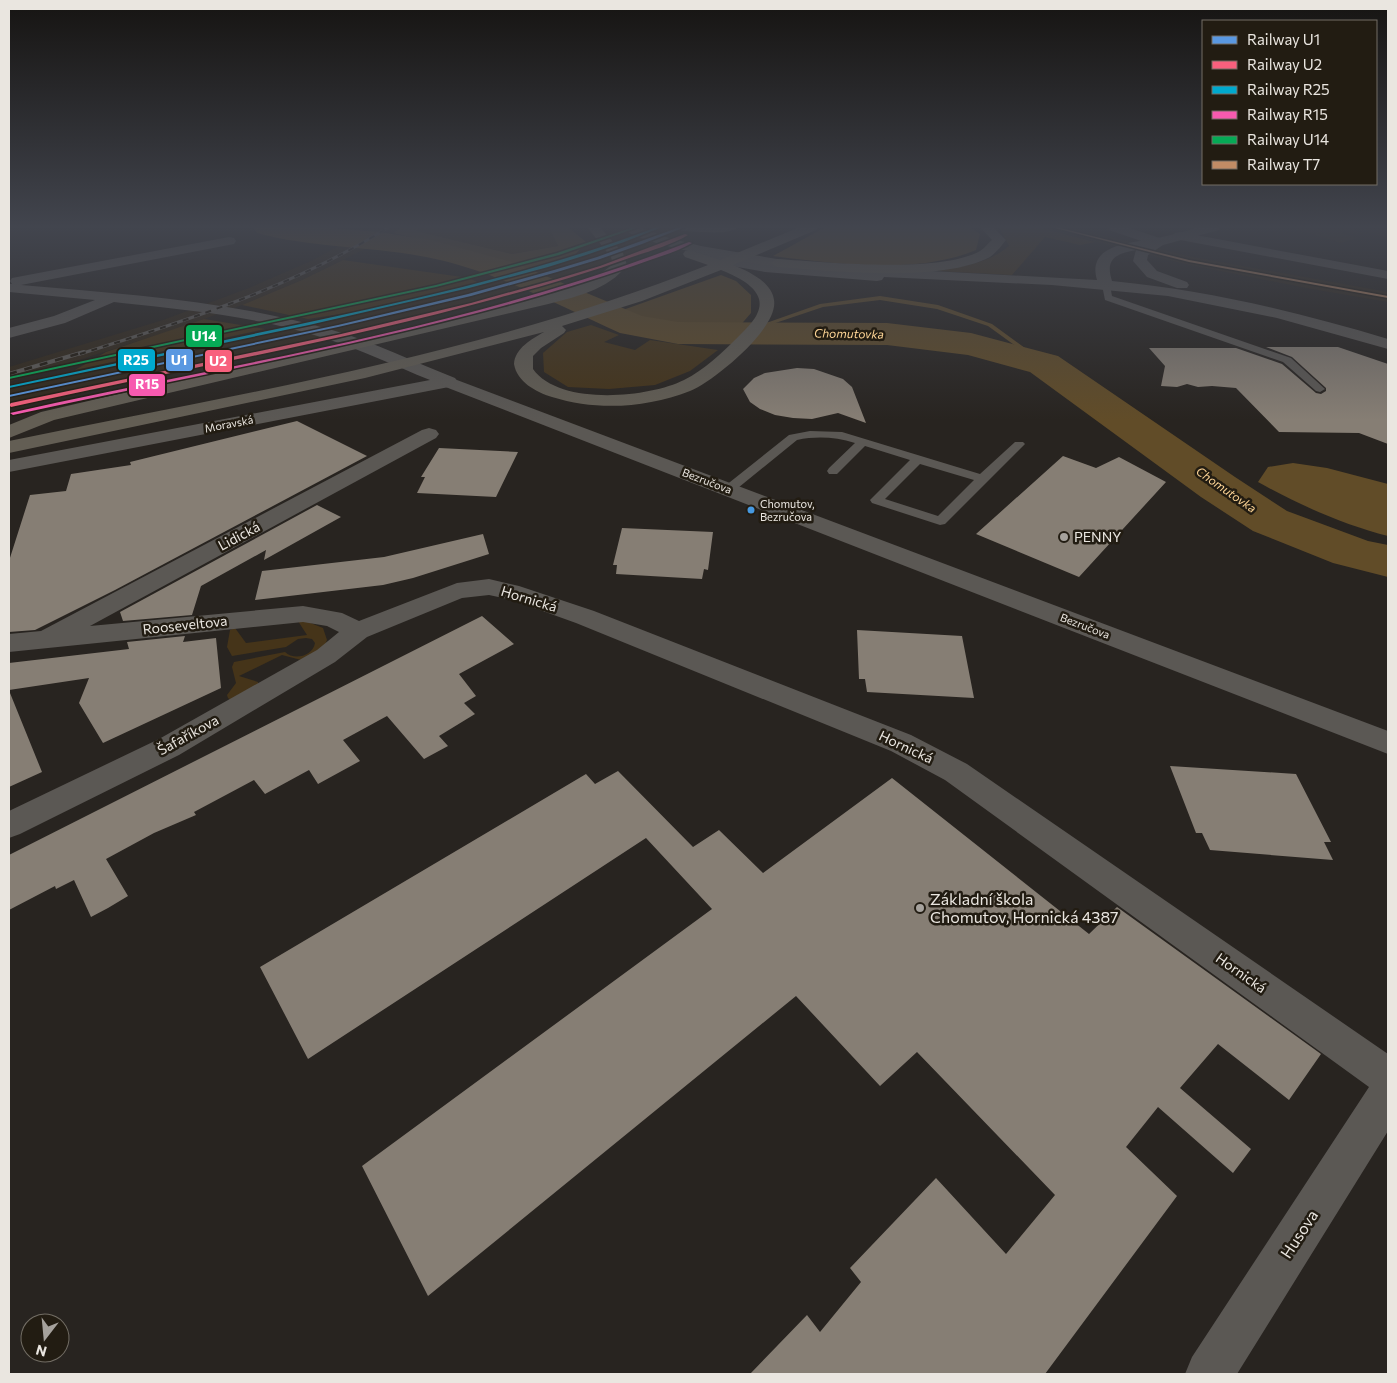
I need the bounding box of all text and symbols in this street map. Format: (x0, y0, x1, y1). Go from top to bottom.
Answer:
legend (1202, 20, 1377, 185)
text: Railway U1 (1247, 30, 1320, 48)
text: Railway U2 (1247, 55, 1322, 73)
text: Railway R25 (1247, 80, 1330, 98)
text: Railway R15 (1247, 105, 1328, 123)
text: Railway U14 (1247, 130, 1329, 148)
text: Railway T7 (1247, 155, 1320, 173)
line badge: U14 (185, 324, 223, 348)
water label: Chomutovka (814, 325, 884, 341)
text: U14 (191, 327, 217, 344)
line badge: R25 (117, 348, 156, 372)
line badge: U1 (165, 348, 194, 372)
line badge: U2 (204, 349, 233, 373)
text: R25 (123, 351, 149, 368)
text: U1 (171, 351, 187, 368)
text: U2 (209, 352, 227, 369)
line badge: R15 (128, 373, 166, 397)
text: R15 (135, 375, 159, 392)
street label: Moravská (203, 412, 254, 435)
water label: Chomutovka (1194, 463, 1259, 515)
street label: Bezručova (681, 465, 734, 496)
place label: Chomutov, Bezručova (760, 497, 815, 523)
marker: Chomutov, Bezručova (746, 505, 756, 515)
street label: Lidická (215, 517, 263, 554)
place label: PENNY (1074, 528, 1121, 545)
marker: PENNY (1058, 531, 1070, 543)
street label: Hornická (499, 582, 559, 615)
street label: Bezručova (1059, 610, 1112, 641)
street label: Rooseveltova (142, 612, 228, 637)
street label: Šafaříkova (154, 711, 221, 758)
street label: Hornická (876, 727, 936, 766)
place label: Základní škola Chomutov, Hornická 4387 (930, 889, 1118, 926)
marker: Základní škola Chomutov, Hornická 4387 (914, 902, 926, 914)
street label: Hornická (1213, 949, 1270, 996)
street label: Husova (1276, 1206, 1321, 1262)
north arrow (20, 1313, 70, 1363)
text: N (34, 1341, 49, 1361)

